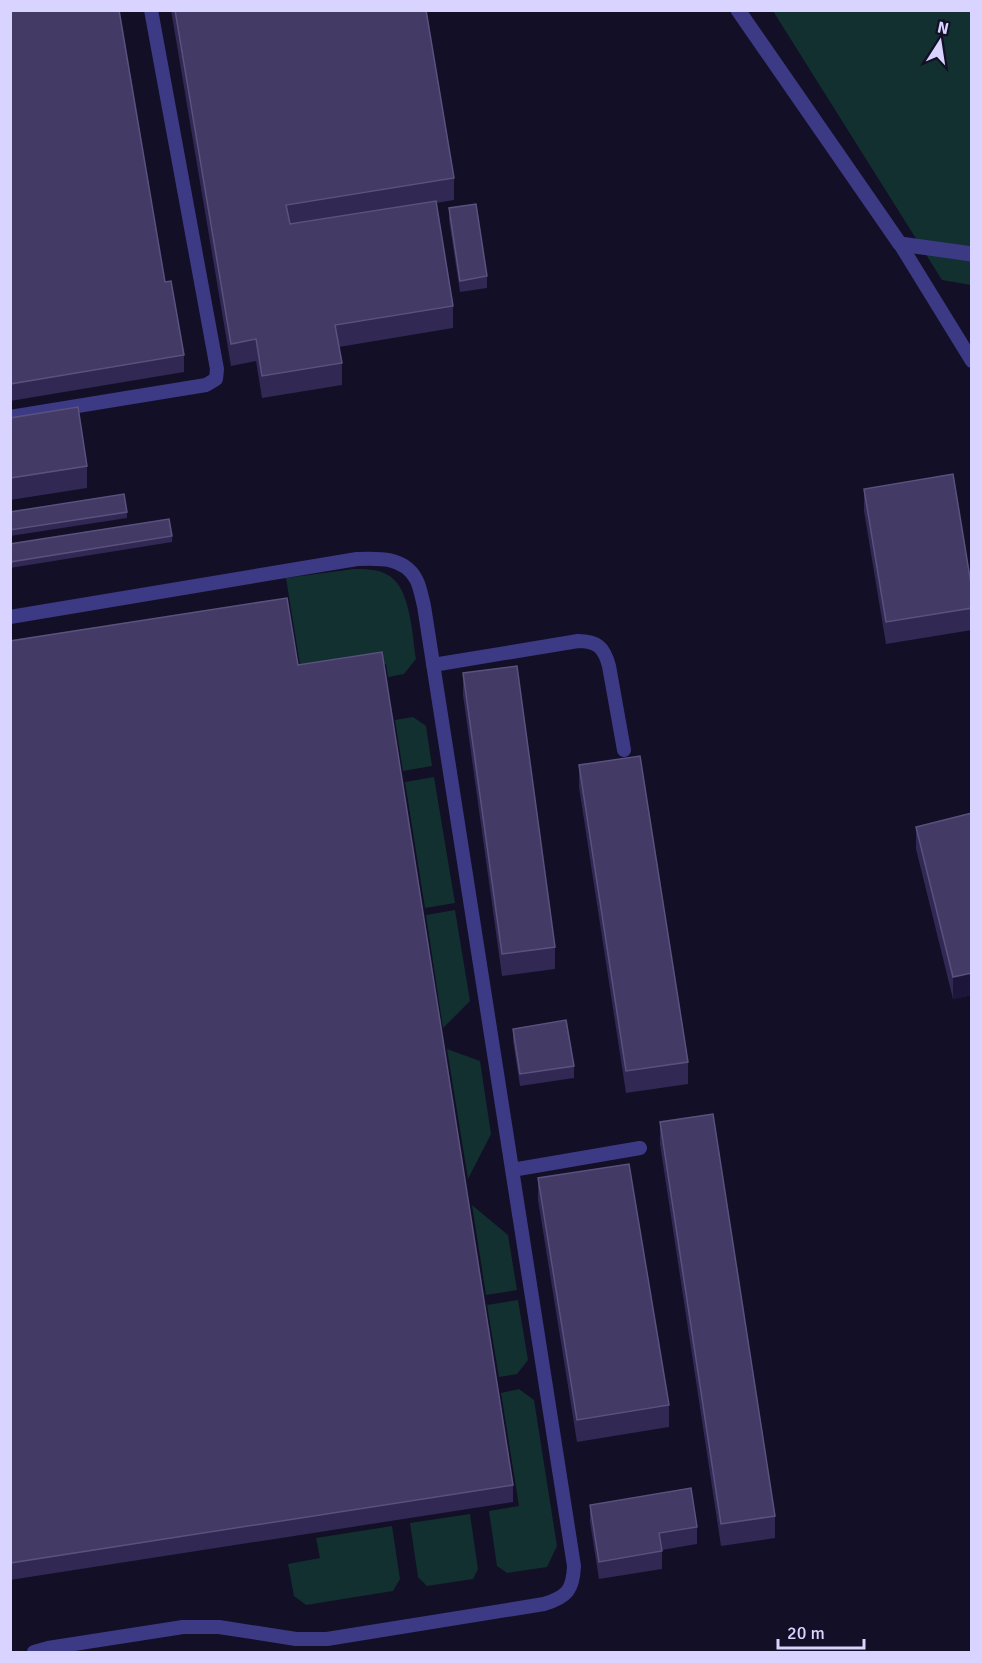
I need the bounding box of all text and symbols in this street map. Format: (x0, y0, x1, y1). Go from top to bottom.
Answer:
north arrow (910, 12, 970, 72)
text: N (935, 17, 950, 39)
scale bar (778, 1612, 864, 1650)
text: 20 m (787, 1622, 825, 1644)

